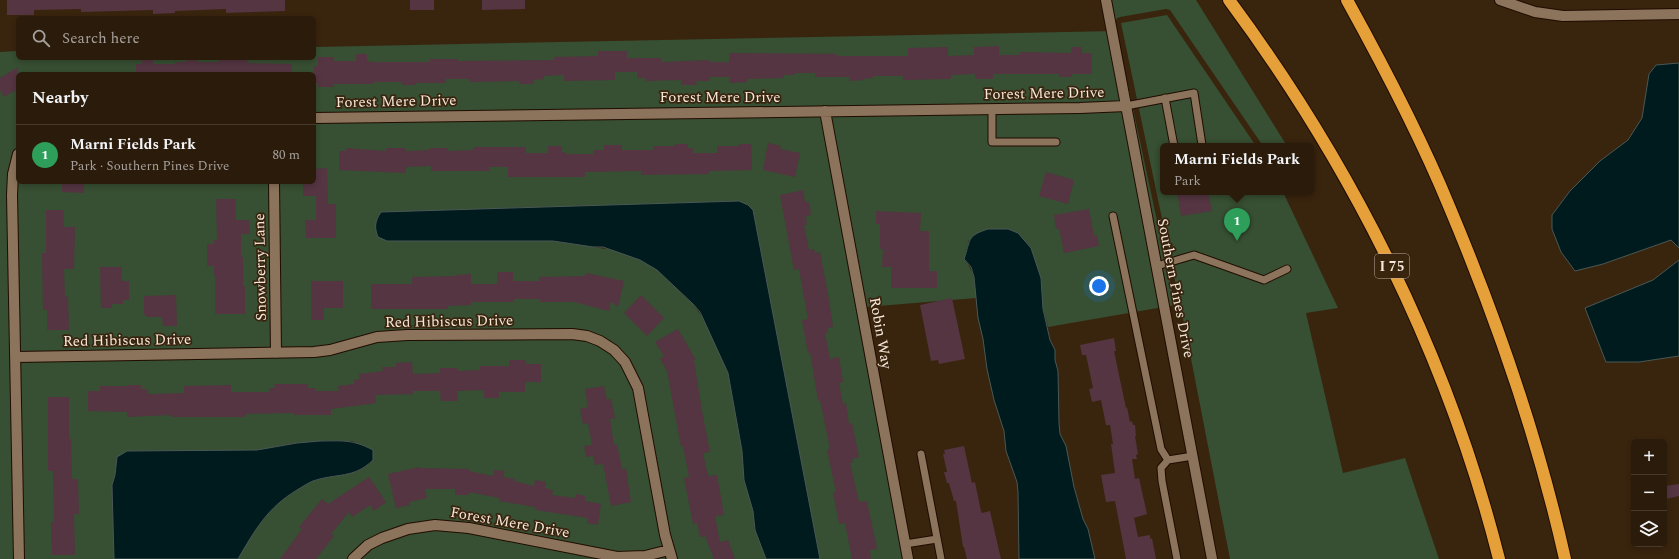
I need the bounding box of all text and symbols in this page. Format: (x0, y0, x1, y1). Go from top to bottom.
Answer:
search box (16, 16, 316, 60)
icon: search (30, 27, 52, 49)
text: Search here (62, 27, 140, 50)
street label: Forest Mere Drive (983, 81, 1105, 106)
text: Nearby (32, 85, 88, 111)
street label: Forest Mere Drive (660, 86, 780, 109)
street label: Forest Mere Drive (335, 89, 457, 114)
text: Marni Fields Park (70, 133, 196, 156)
popup (1160, 143, 1314, 195)
text: 1 (41, 145, 49, 165)
text: 80 m (273, 145, 300, 165)
text: Marni Fields Park (1174, 148, 1300, 171)
text: Park · Southern Pines Drive (70, 156, 229, 176)
text: Park (1174, 171, 1201, 191)
pin: 1 (1224, 208, 1250, 241)
street label: Snowberry Lane (248, 213, 273, 321)
street label: Southern Pines Drive (1151, 216, 1200, 360)
road number: I 75 (1375, 254, 1409, 278)
your location (1089, 276, 1109, 296)
street label: Robin Way (863, 295, 898, 372)
street label: Red Hibiscus Drive (385, 309, 513, 334)
street label: Red Hibiscus Drive (63, 328, 191, 353)
map controls (1631, 439, 1667, 547)
button: + (1631, 439, 1667, 475)
button: − (1631, 475, 1667, 511)
street label: Forest Mere Drive (448, 501, 571, 544)
button: layers (1631, 511, 1667, 547)

